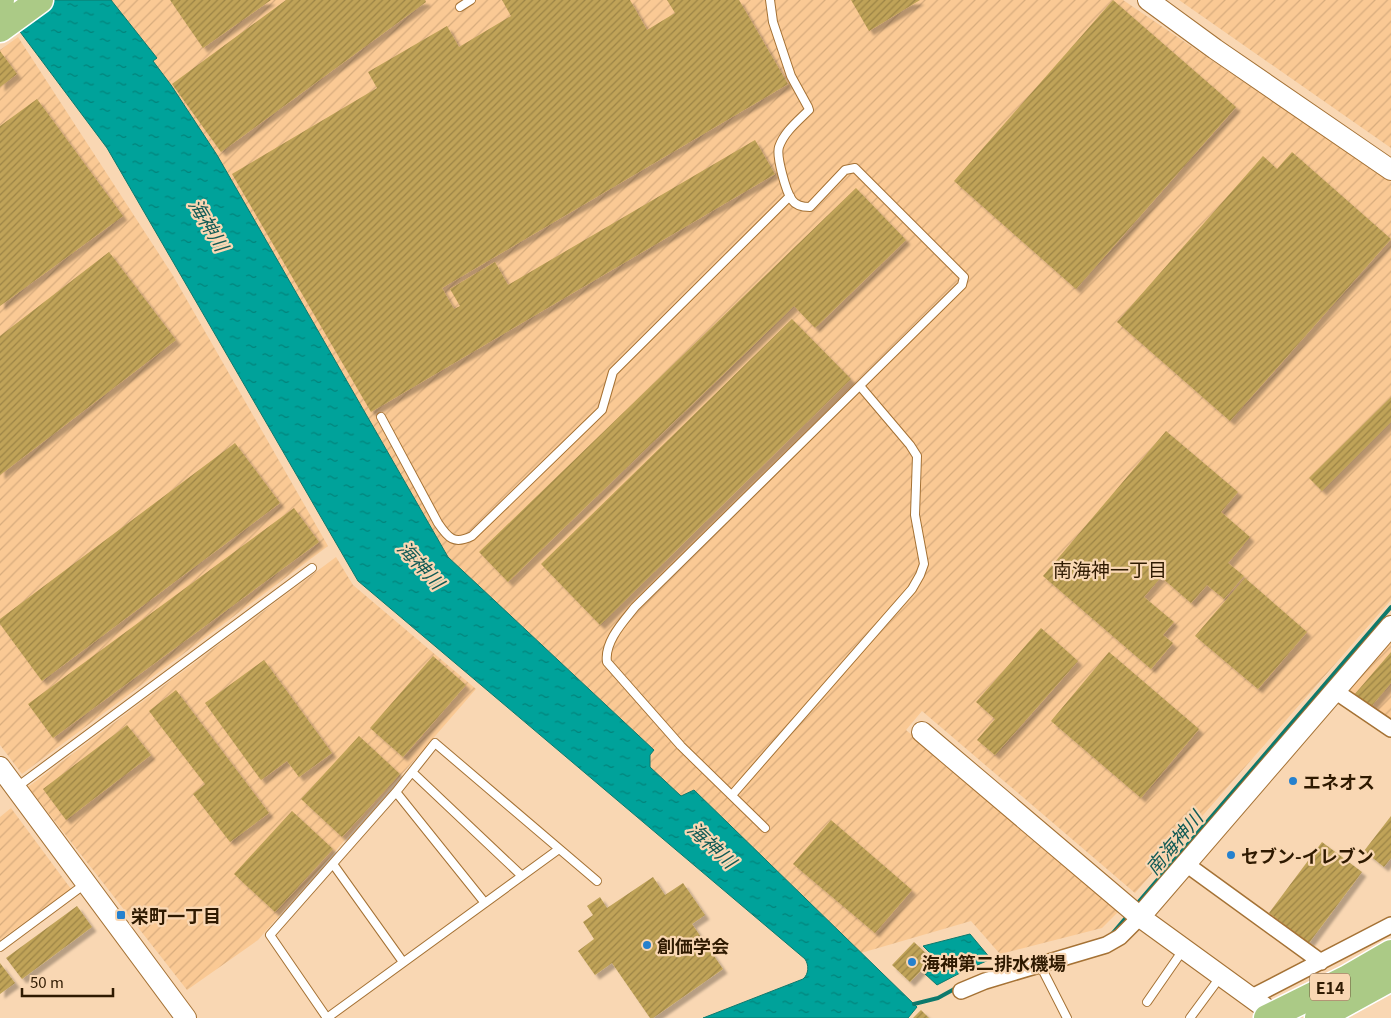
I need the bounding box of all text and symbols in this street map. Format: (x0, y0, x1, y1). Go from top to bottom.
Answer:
water label: 海神川 (184, 193, 237, 257)
water label: 海神川 (393, 534, 453, 596)
district label: 南海神一丁目 (1053, 555, 1167, 582)
place label: エネオス (1303, 768, 1375, 794)
marker: エネオス (1287, 775, 1299, 787)
water label: 南海神川 (1138, 803, 1209, 880)
water label: 海神川 (683, 815, 745, 875)
place label: セブン-イレブン (1241, 842, 1374, 868)
marker: セブン-イレブン (1225, 849, 1237, 861)
place label: 栄町一丁目 (131, 902, 221, 928)
marker: 栄町一丁目 (115, 909, 127, 921)
place label: 創価学会 (657, 932, 729, 958)
marker: 創価学会 (641, 939, 653, 951)
place label: 海神第二排水機場 (922, 949, 1066, 975)
marker: 海神第二排水機場 (906, 956, 918, 968)
scale bar (22, 966, 114, 998)
text: 50 m (30, 971, 64, 992)
road number: E14 (1310, 974, 1350, 1000)

